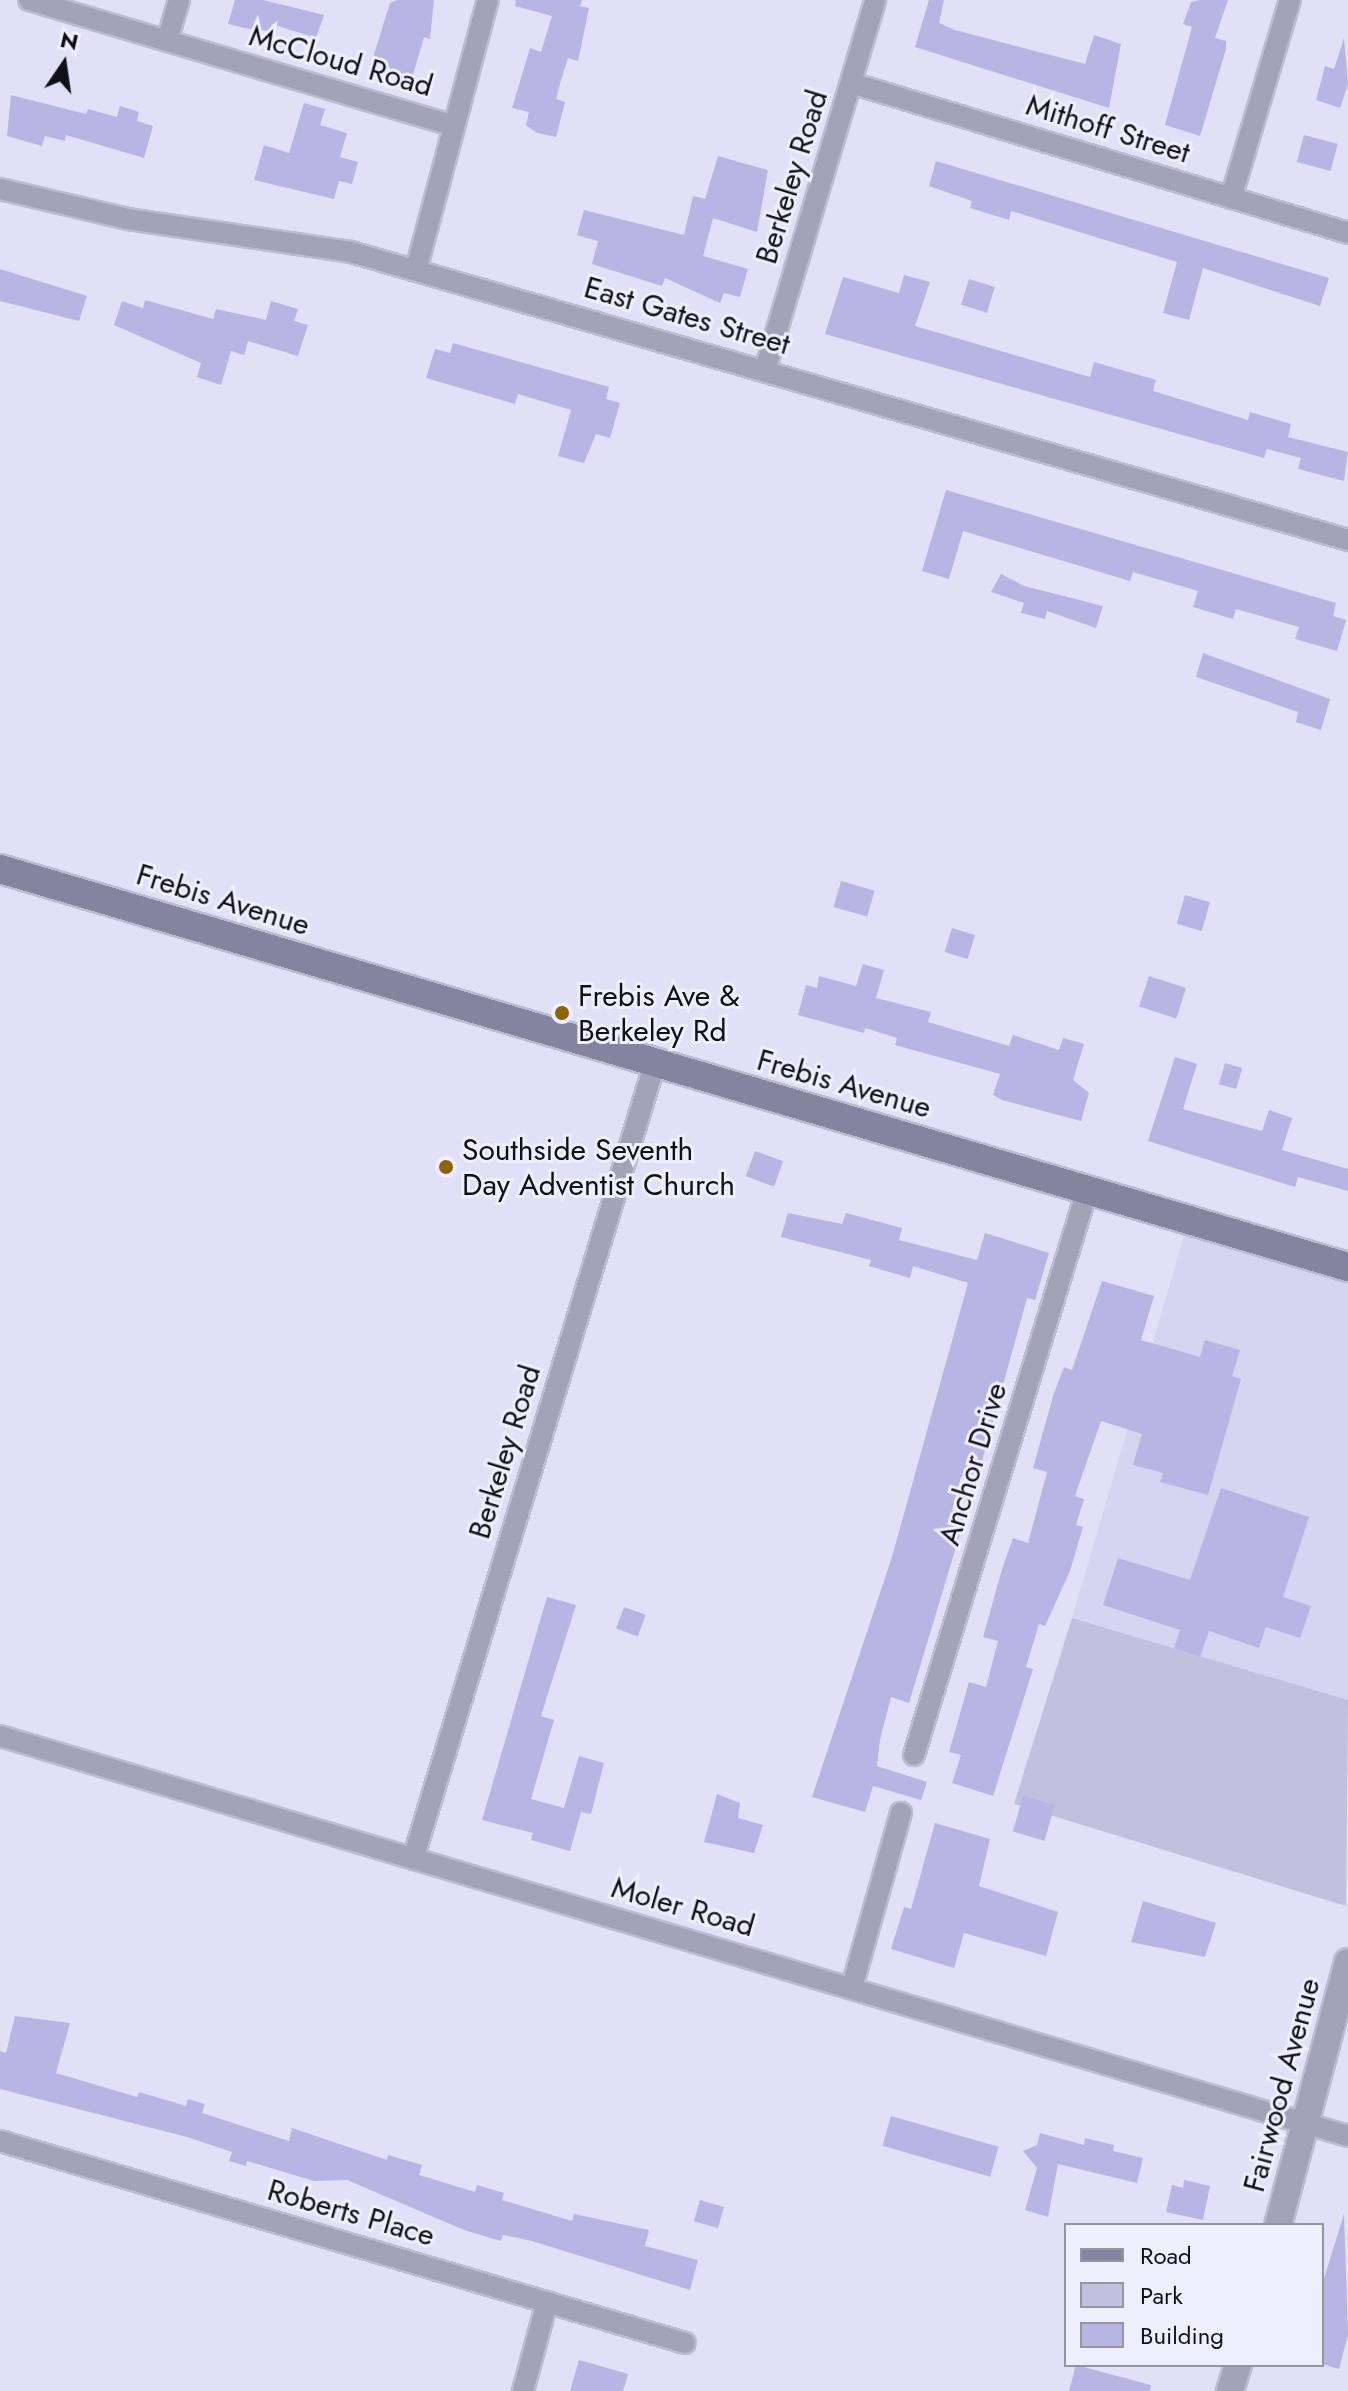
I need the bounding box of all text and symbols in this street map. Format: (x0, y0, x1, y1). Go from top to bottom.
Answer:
street label: McCloud Road (245, 18, 437, 104)
text: N (57, 23, 82, 58)
north arrow (24, 24, 104, 104)
street label: Berkeley Road (749, 86, 835, 268)
street label: Mithoff Street (1022, 87, 1194, 171)
street label: East Gates Street (580, 269, 794, 363)
street label: Frebis Avenue (132, 857, 314, 943)
place label: Frebis Ave & Berkeley Rd (578, 978, 739, 1048)
marker: Frebis Ave & Berkeley Rd (553, 1004, 571, 1022)
street label: Frebis Avenue (753, 1042, 935, 1126)
place label: Southside Seventh Day Adventist Church (462, 1132, 735, 1202)
marker: Southside Seventh Day Adventist Church (437, 1158, 455, 1176)
street label: Berkeley Road (462, 1361, 548, 1543)
street label: Anchor Drive (931, 1378, 1015, 1550)
street label: Moler Road (607, 1869, 759, 1945)
street label: Fairwood Avenue (1236, 1974, 1328, 2196)
street label: Roberts Place (263, 2172, 439, 2254)
legend (1064, 2223, 1324, 2367)
text: Road (1140, 2238, 1192, 2273)
text: Park (1140, 2278, 1183, 2313)
text: Building (1140, 2318, 1224, 2353)

